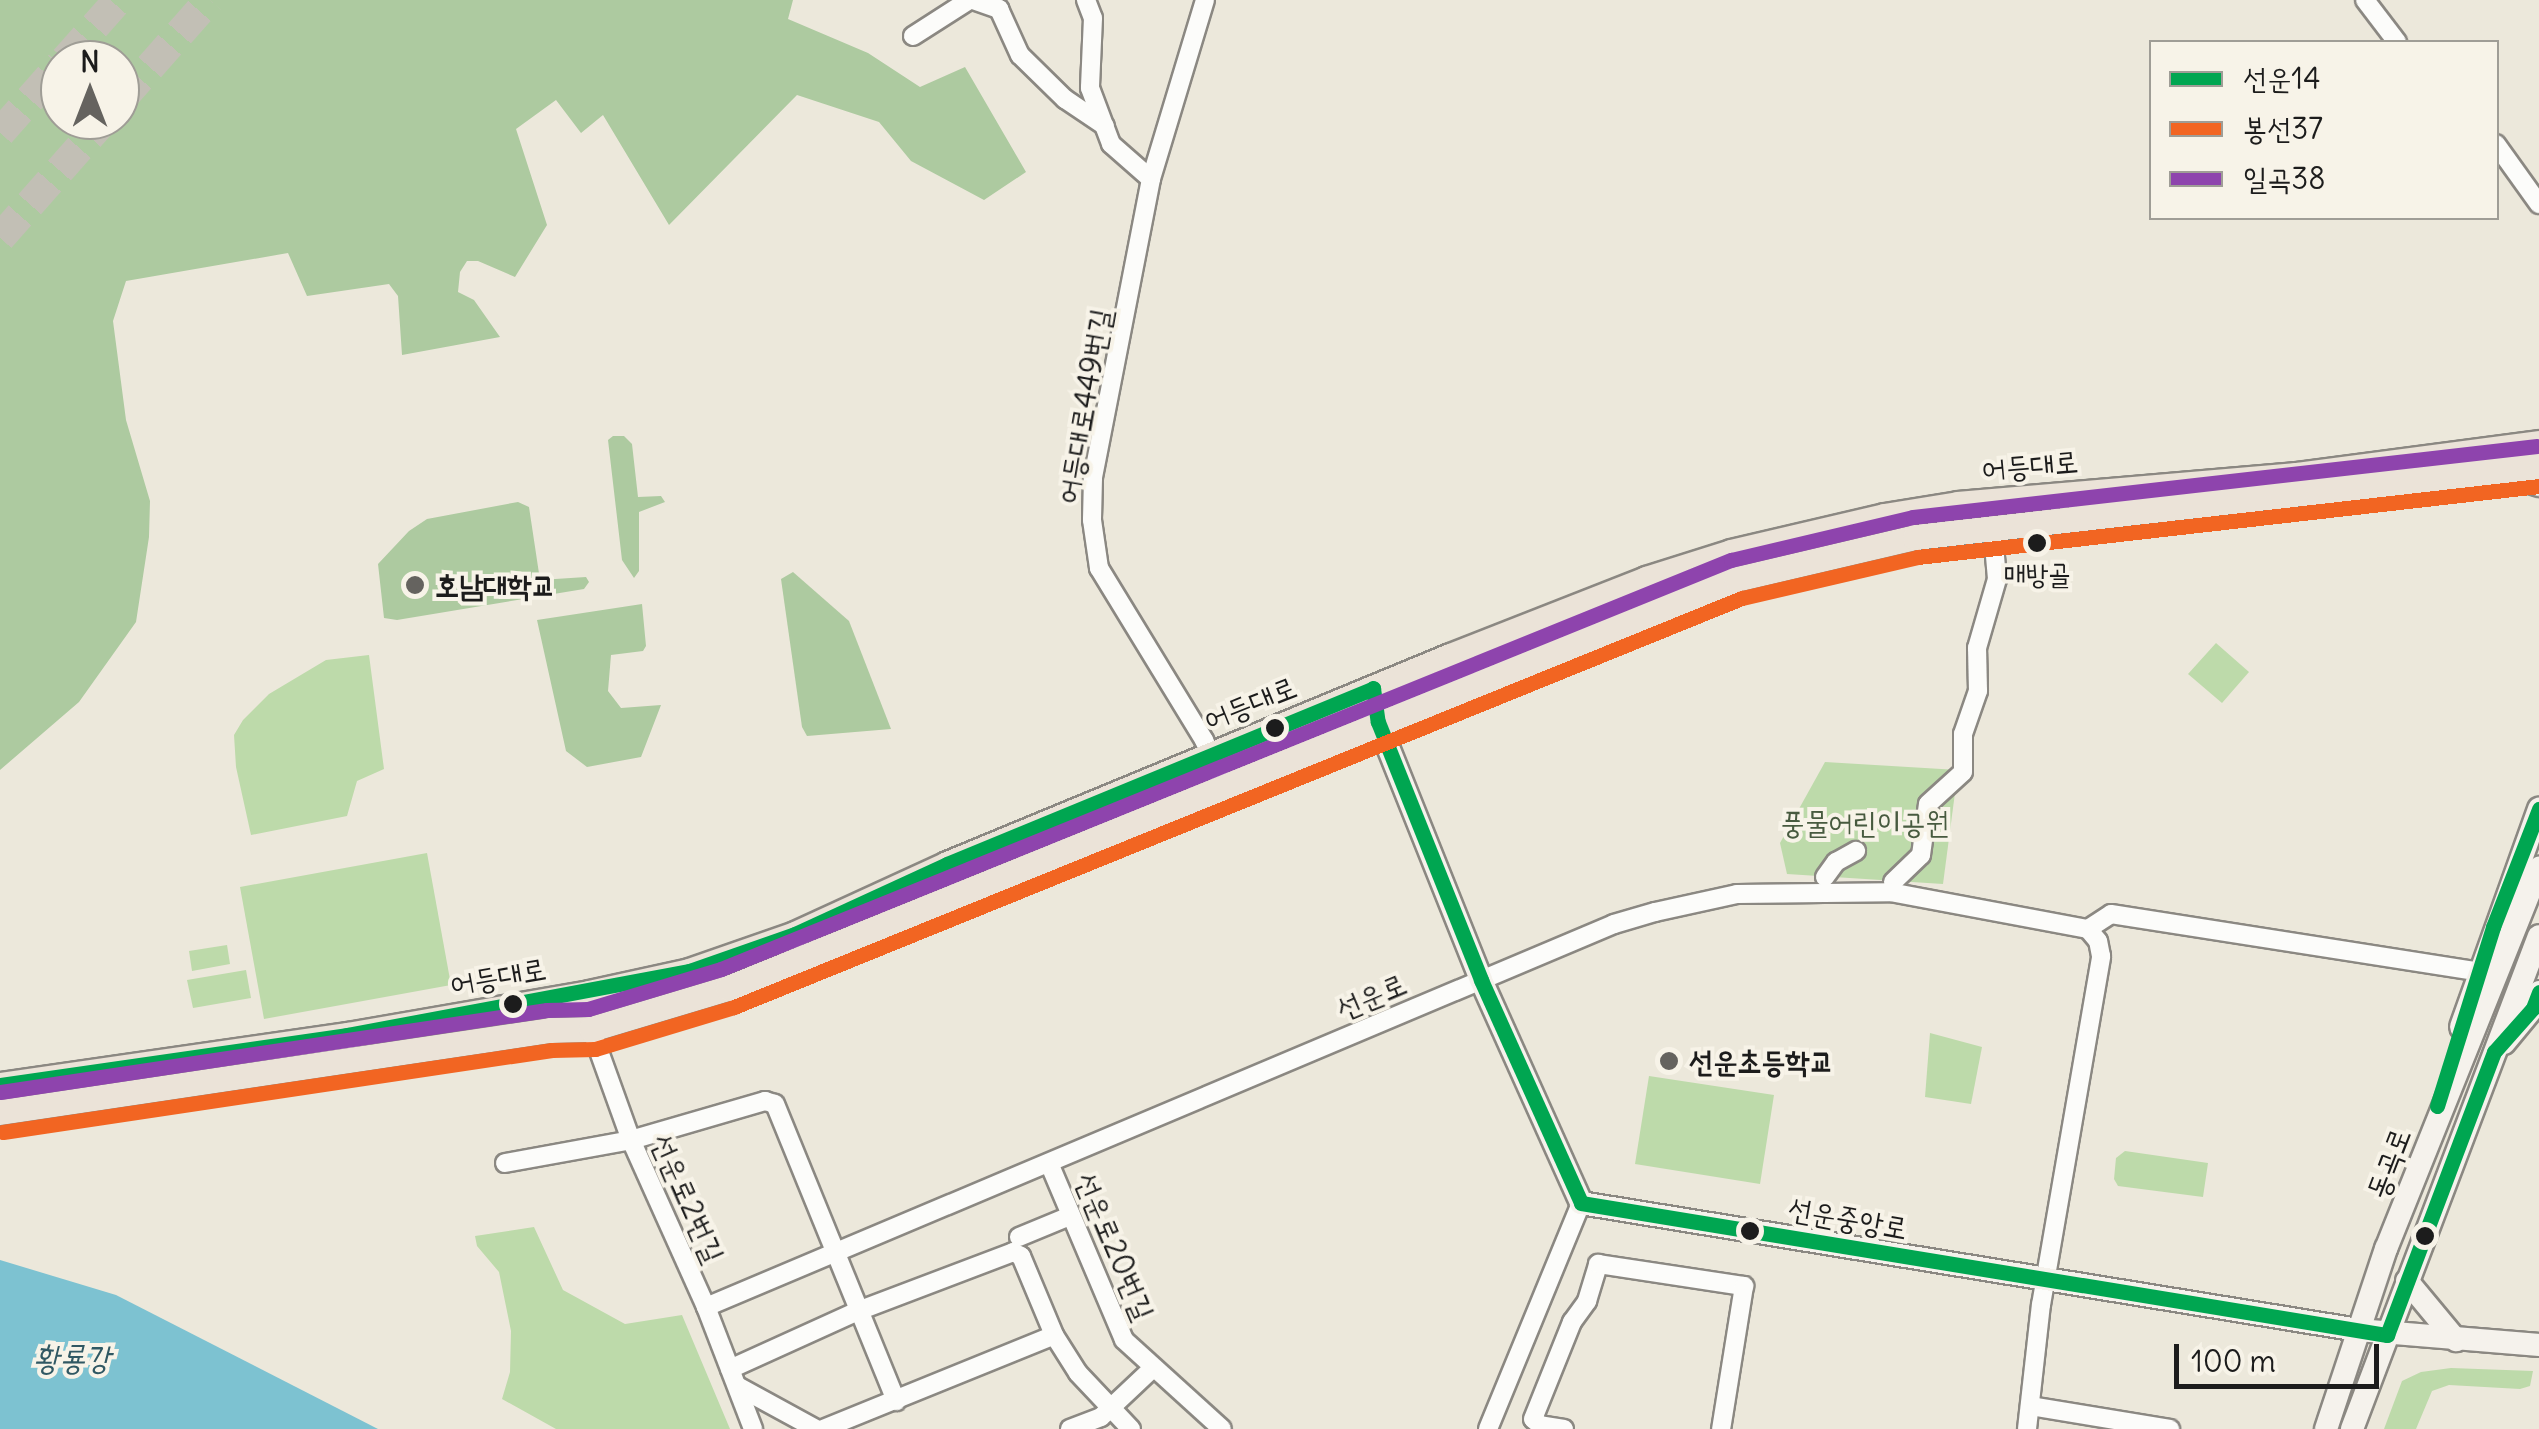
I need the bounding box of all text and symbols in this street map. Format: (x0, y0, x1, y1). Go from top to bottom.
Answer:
north arrow (40, 40, 140, 140)
legend (2149, 40, 2499, 220)
text: N (80, 44, 100, 80)
text: 선운14 (2243, 59, 2321, 97)
text: 봉선37 (2243, 109, 2323, 147)
text: 일곡38 (2243, 159, 2326, 197)
street label: 어등대로449번길 (1049, 306, 1119, 506)
street label: 어등대로 (1980, 443, 2080, 487)
marker: 매방골 (2027, 533, 2047, 553)
place label: 매방골 (2003, 557, 2071, 591)
place label: 호남대학교 (435, 567, 556, 603)
marker: 호남대학교 (404, 574, 426, 596)
street label: 어등대로 (1198, 668, 1302, 738)
unlabelled marker (1265, 718, 1285, 738)
park label: 풍물어린이공원 (1781, 804, 1949, 840)
street label: 어등대로 (447, 950, 549, 1002)
street label: 선운로 (1331, 965, 1411, 1027)
unlabelled marker (503, 994, 523, 1014)
place label: 선운초등학교 (1689, 1043, 1834, 1079)
marker: 선운초등학교 (1658, 1050, 1680, 1072)
street label: 동곡로 (2358, 1123, 2418, 1203)
street label: 선운로2번길 (644, 1128, 732, 1268)
street label: 선운로20번길 (1068, 1167, 1162, 1325)
street label: 선운중앙로 (1785, 1190, 1911, 1246)
unlabelled marker (1740, 1221, 1760, 1241)
unlabelled marker (2415, 1226, 2435, 1246)
scale bar (2179, 1324, 2384, 1386)
water label: 황룡강 (33, 1339, 111, 1377)
text: 100 m (2191, 1342, 2276, 1380)

